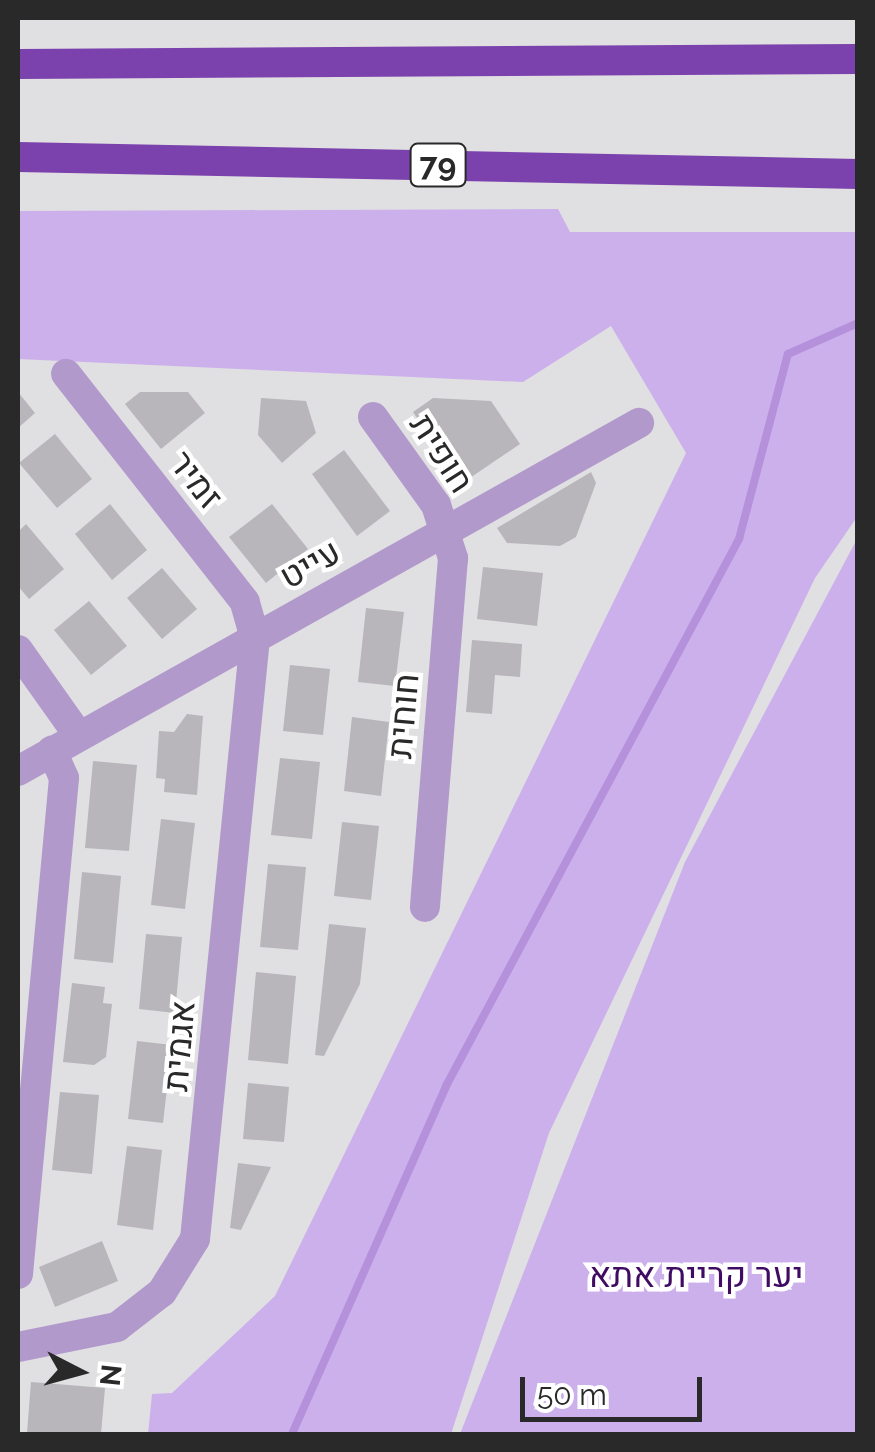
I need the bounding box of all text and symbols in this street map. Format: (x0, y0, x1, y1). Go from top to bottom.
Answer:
road number: 79 (408, 138, 468, 192)
street label: חופית (401, 406, 483, 500)
street label: זמיר (160, 443, 232, 517)
street label: עייט (272, 530, 348, 598)
street label: חוחית (378, 672, 428, 760)
street label: אגמית (154, 999, 204, 1093)
park label: יער קריית אתא (589, 1254, 803, 1296)
north arrow (30, 1322, 130, 1422)
scale bar (525, 1357, 708, 1419)
text: N (93, 1363, 128, 1388)
text: 50 m (537, 1377, 607, 1412)

